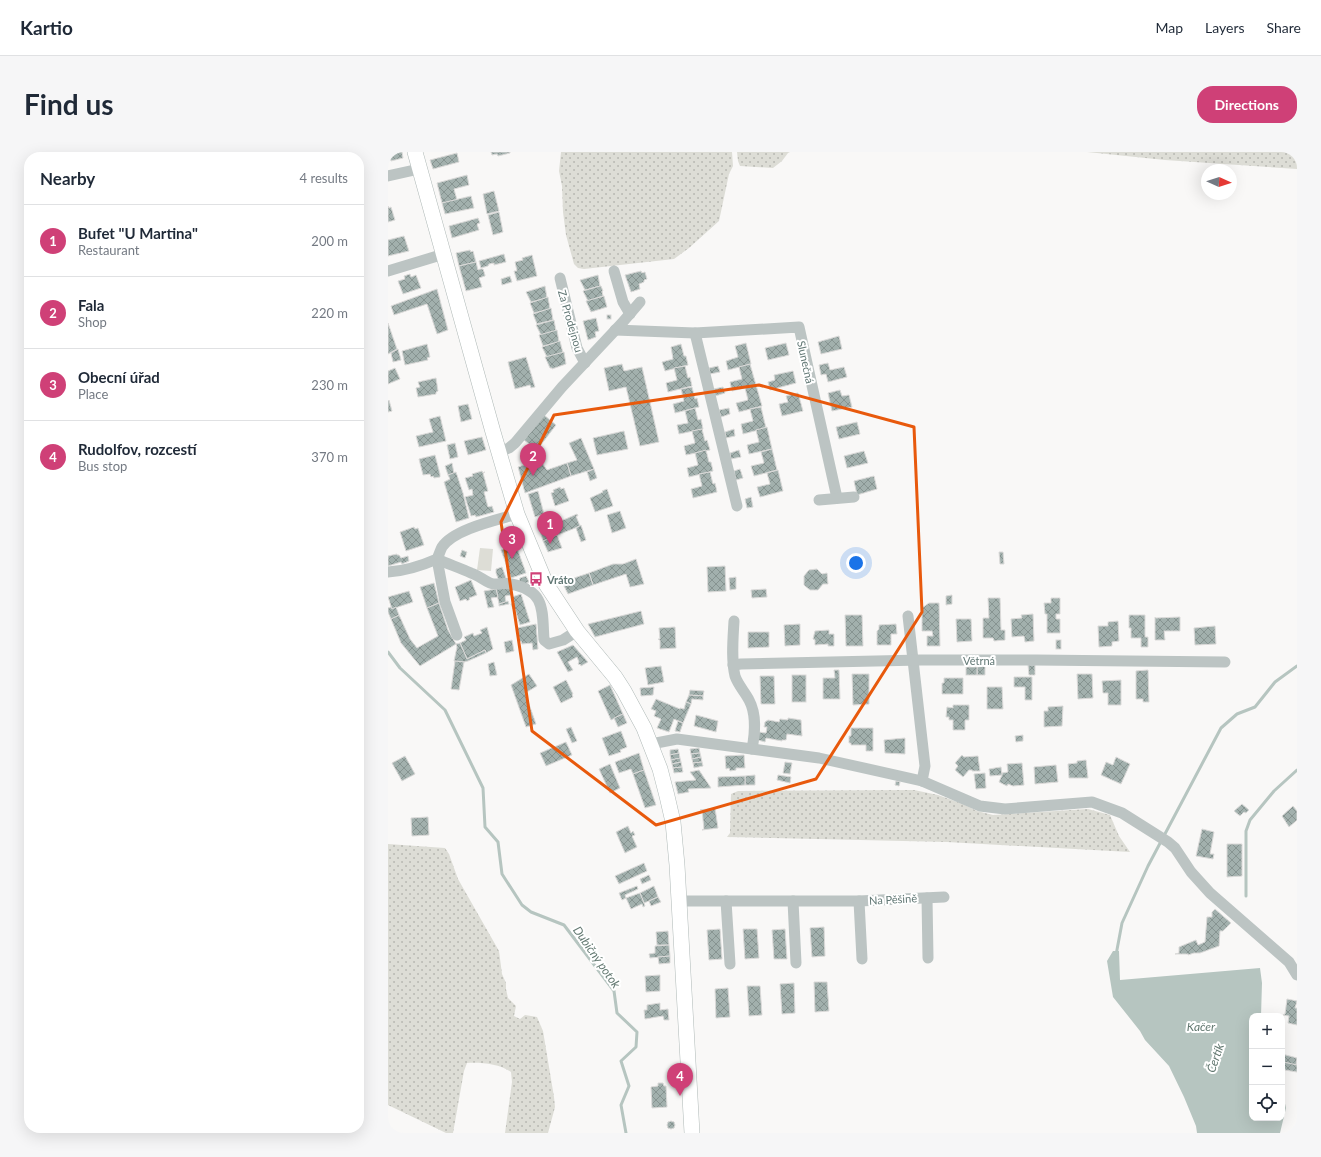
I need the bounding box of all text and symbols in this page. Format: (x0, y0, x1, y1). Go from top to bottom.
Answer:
text: Kartio (20, 16, 73, 39)
text: Map (1155, 19, 1183, 36)
text: Layers (1205, 19, 1245, 36)
text: Share (1267, 19, 1301, 36)
button: Directions (1197, 86, 1297, 123)
text: Find us (24, 87, 114, 121)
north arrow (1201, 164, 1237, 200)
text: Nearby (40, 168, 95, 189)
text: 4 results (300, 170, 348, 186)
text: Bufet "U Martina" (78, 224, 198, 242)
text: 1 (49, 233, 57, 249)
text: 200 m (311, 233, 348, 249)
text: Restaurant (78, 242, 140, 258)
street label: Za Prodejnou (556, 288, 586, 354)
text: Fala (78, 296, 104, 314)
text: 2 (49, 305, 57, 321)
text: 220 m (311, 305, 348, 321)
text: Shop (78, 314, 107, 330)
street label: Slunečná (795, 339, 817, 385)
text: Obecní úřad (78, 368, 160, 386)
text: 3 (49, 377, 57, 393)
text: 230 m (311, 377, 348, 393)
text: Place (78, 386, 108, 402)
text: Rudolfov, rozcestí (78, 440, 197, 458)
pin: 2 (520, 443, 546, 476)
text: 4 (49, 449, 57, 465)
text: 370 m (311, 449, 348, 465)
text: Bus stop (78, 458, 127, 474)
pin: 1 (537, 511, 563, 544)
pin: 3 (499, 526, 525, 559)
your location (846, 553, 866, 573)
bus stop icon: Vráto (528, 571, 544, 587)
place label: Vráto (546, 573, 574, 586)
street label: Větrná (963, 654, 995, 667)
street label: Na Pěšině (869, 891, 917, 907)
water label: Dubičný potok (570, 923, 624, 991)
map controls (1249, 1013, 1285, 1121)
button: + (1249, 1013, 1285, 1049)
water label: Kačer (1187, 1019, 1216, 1034)
water label: Čertík (1203, 1041, 1227, 1075)
button: − (1249, 1049, 1285, 1085)
pin: 4 (667, 1063, 693, 1096)
button: locate (1249, 1085, 1285, 1121)

